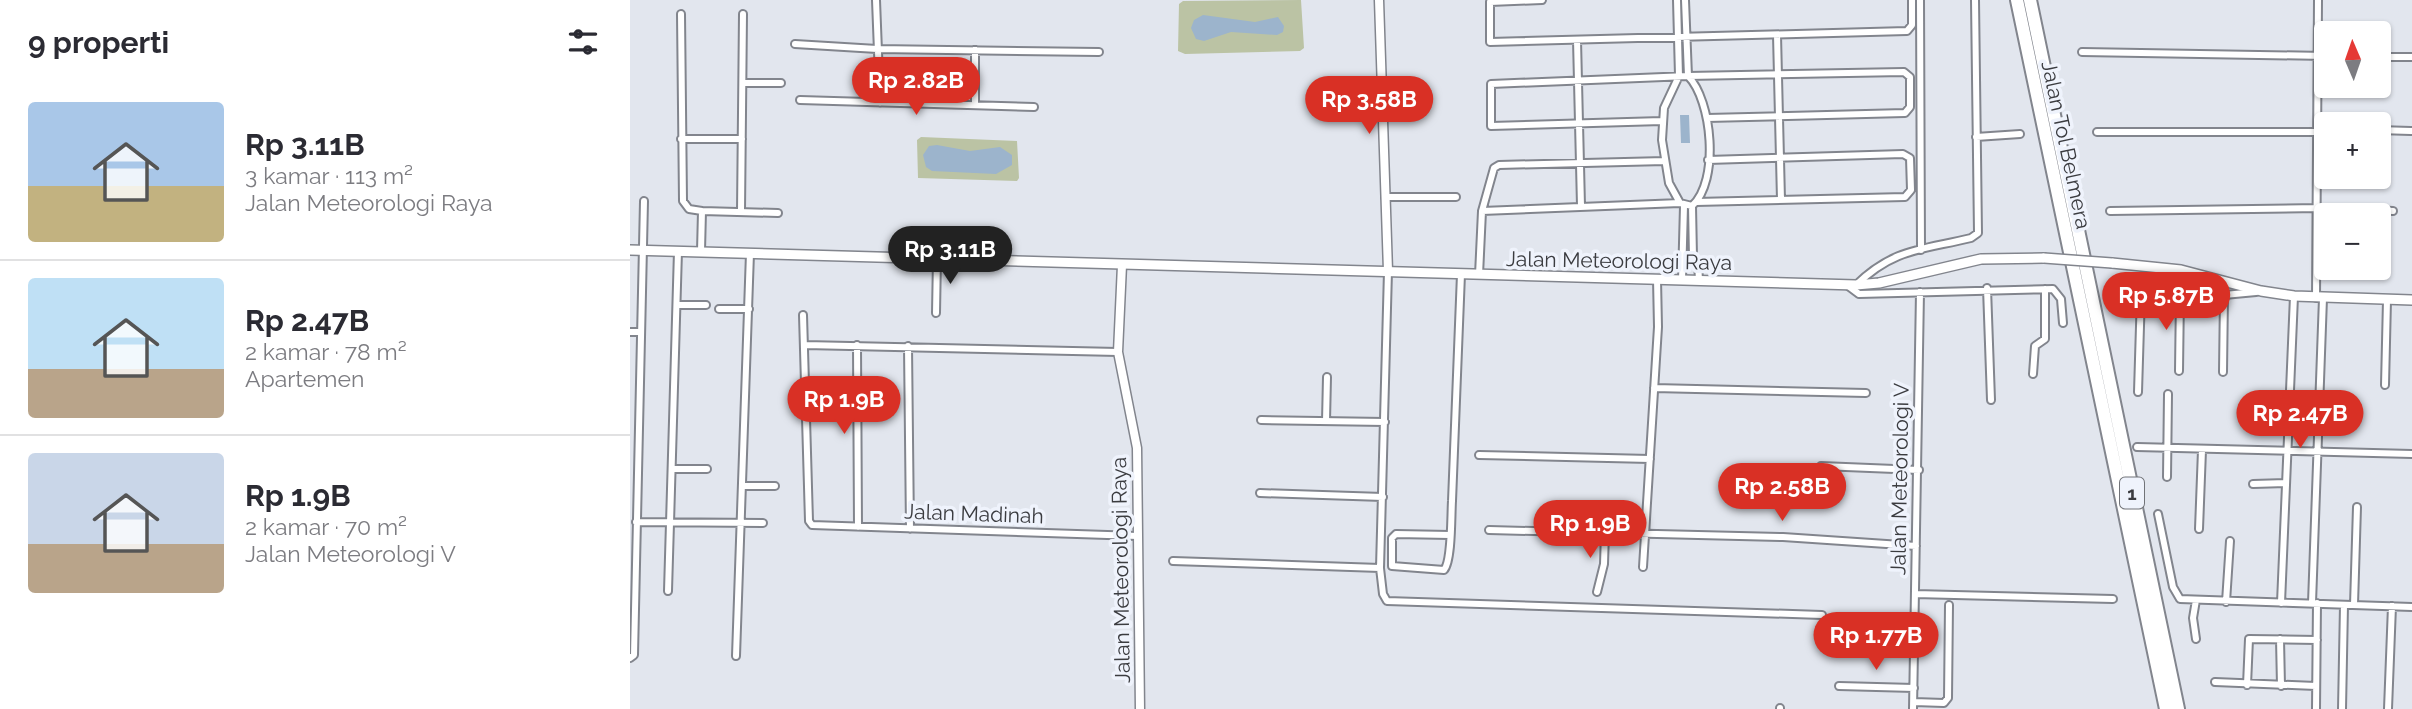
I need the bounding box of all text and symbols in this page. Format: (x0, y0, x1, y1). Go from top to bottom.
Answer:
north arrow (2314, 21, 2390, 98)
map controls (2314, 21, 2391, 280)
icon: filters (564, 23, 602, 61)
text: 9 properti (28, 25, 169, 60)
pin: Rp 2.82B (844, 58, 988, 117)
street label: Jalan Tol Belmera (2036, 59, 2097, 231)
text: Rp 2.82B (868, 66, 964, 93)
pin: Rp 3.58B (1297, 76, 1441, 136)
text: Rp 3.58B (1321, 85, 1417, 112)
button: + (2314, 112, 2391, 189)
text: Rp 3.11B (245, 127, 365, 162)
icon: home (84, 130, 168, 214)
text: 3 kamar · 113 m² (245, 162, 413, 189)
text: Jalan Meteorologi Raya (245, 189, 493, 216)
button: − (2314, 203, 2391, 280)
pin: Rp 3.11B (878, 226, 1022, 286)
text: Rp 3.11B (904, 235, 996, 262)
street label: Jalan Meteorologi Raya (1506, 246, 1732, 275)
pin: Rp 5.87B (2094, 272, 2238, 332)
text: Rp 5.87B (2118, 281, 2214, 308)
text: Rp 2.47B (245, 303, 369, 338)
icon: home (84, 306, 168, 390)
text: 2 kamar · 78 m² (245, 338, 407, 365)
text: Apartemen (245, 365, 364, 392)
pin: Rp 1.9B (779, 376, 909, 436)
street label: Jalan Meteorologi V (1885, 383, 1914, 575)
text: Rp 1.9B (803, 385, 885, 412)
pin: Rp 2.47B (2228, 391, 2372, 450)
text: Rp 2.47B (2252, 399, 2348, 426)
street label: Jalan Meteorologi Raya (1106, 457, 1135, 683)
pin: Rp 2.58B (1710, 463, 1854, 523)
text: Rp 2.58B (1734, 472, 1830, 499)
text: Rp 1.9B (245, 478, 351, 513)
road number: 1 (2120, 478, 2144, 508)
icon: home (84, 481, 168, 565)
street label: Jalan Madinah (904, 499, 1044, 528)
pin: Rp 1.9B (1525, 500, 1655, 560)
text: Rp 1.9B (1549, 509, 1631, 536)
text: 2 kamar · 70 m² (245, 513, 407, 540)
text: Jalan Meteorologi V (245, 540, 456, 567)
pin: Rp 1.77B (1804, 612, 1948, 672)
text: Rp 1.77B (1830, 621, 1922, 648)

